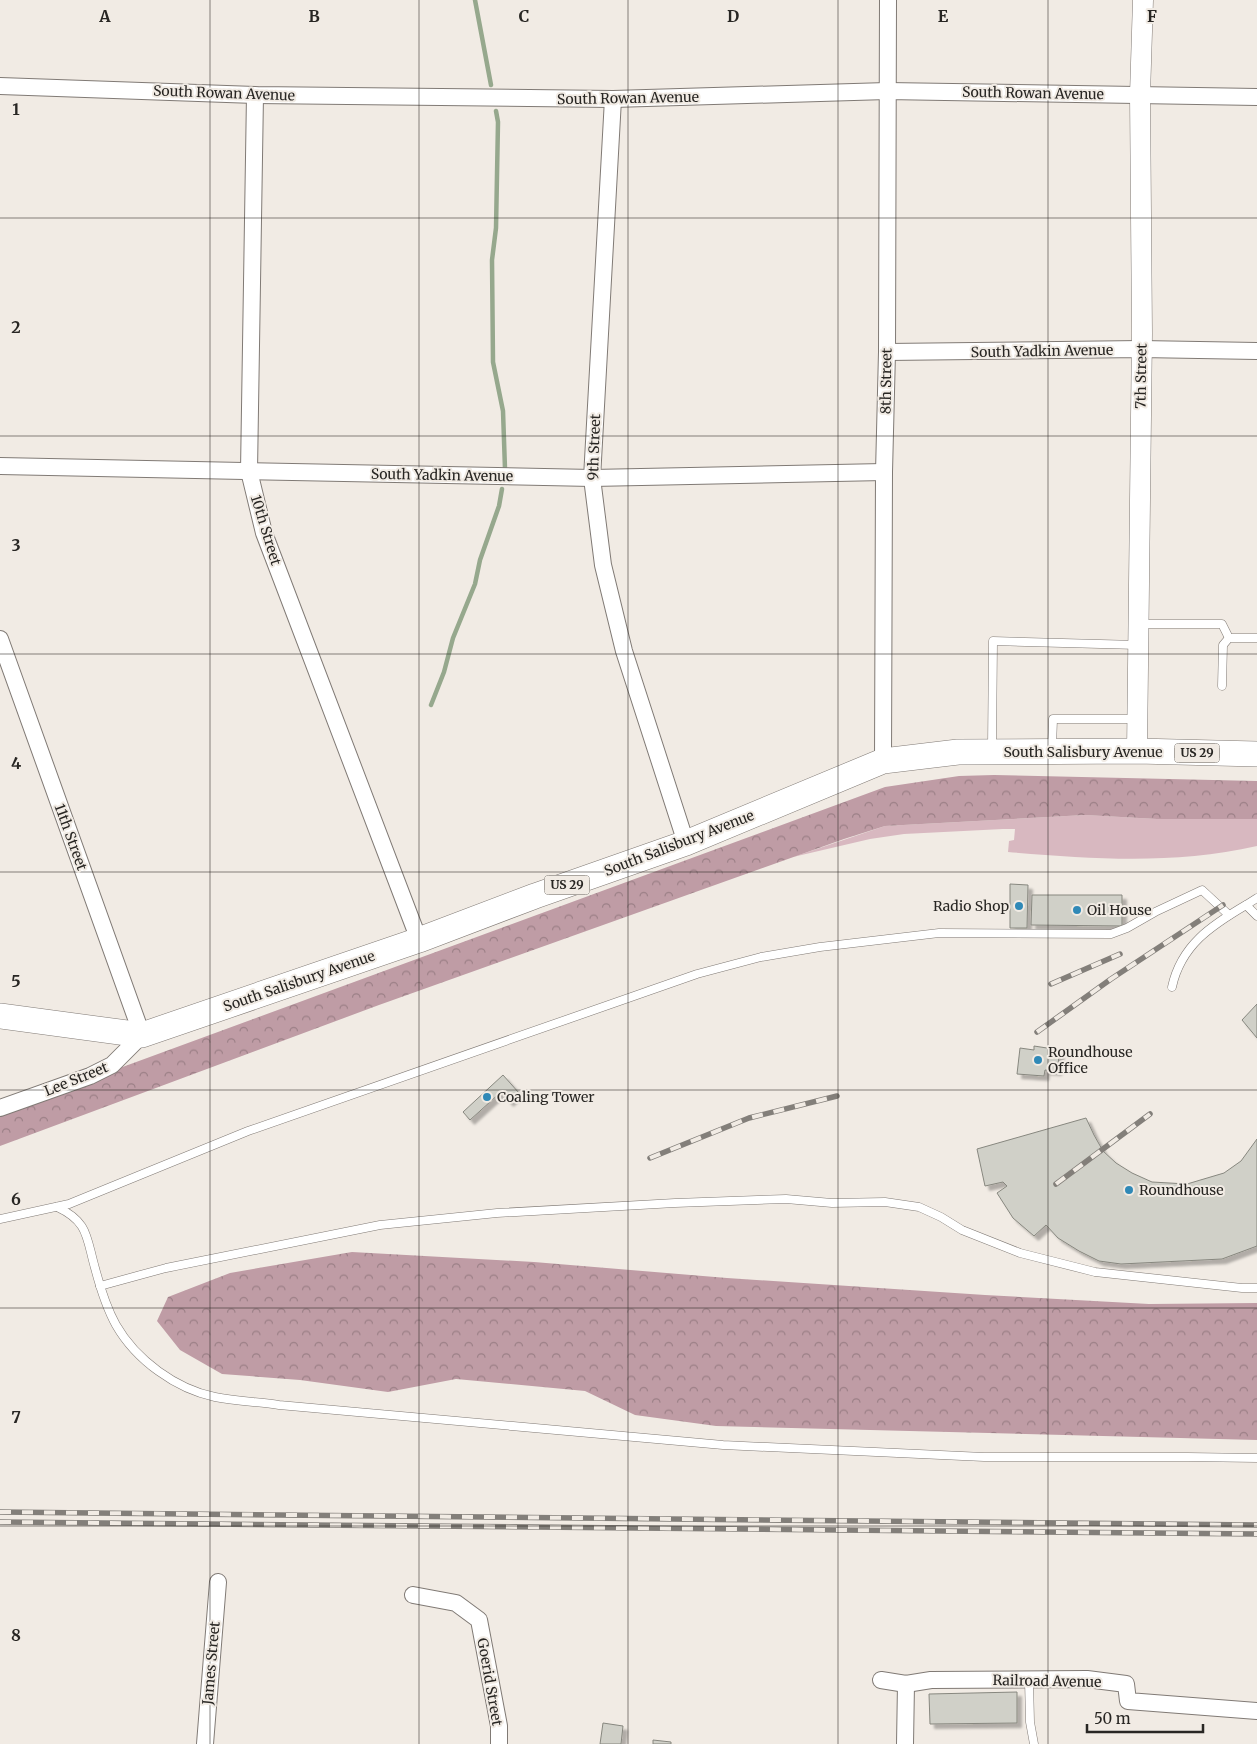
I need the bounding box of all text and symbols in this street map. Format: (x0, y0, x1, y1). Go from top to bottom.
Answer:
text: A (98, 6, 111, 26)
text: B (308, 6, 320, 26)
text: C (519, 6, 529, 26)
text: D (727, 6, 739, 26)
text: E (938, 6, 949, 26)
text: F (1147, 6, 1157, 26)
street label: South Rowan Avenue (153, 82, 295, 104)
street label: South Rowan Avenue (962, 83, 1104, 103)
street label: South Rowan Avenue (557, 88, 699, 108)
text: 1 (12, 99, 20, 119)
text: 2 (11, 317, 21, 337)
street label: South Yadkin Avenue (971, 341, 1113, 361)
street label: 7th Street (1131, 342, 1151, 409)
street label: 8th Street (876, 347, 896, 414)
street label: 9th Street (584, 413, 604, 481)
street label: South Yadkin Avenue (371, 465, 513, 485)
street label: 10th Street (247, 493, 285, 568)
text: 3 (11, 535, 21, 555)
street label: South Salisbury Avenue (1003, 743, 1163, 761)
road number: US 29 (1174, 744, 1220, 762)
text: 4 (11, 753, 21, 773)
street label: 11th Street (51, 801, 92, 873)
street label: South Salisbury Avenue (601, 806, 757, 880)
road number: US 29 (544, 876, 590, 894)
place label: Radio Shop (933, 897, 1009, 915)
marker: Radio Shop (1013, 900, 1025, 912)
place label: Oil House (1087, 901, 1151, 919)
marker: Oil House (1071, 904, 1083, 916)
street label: South Salisbury Avenue (221, 947, 377, 1015)
text: 5 (11, 971, 21, 991)
place label: Roundhouse Office (1048, 1043, 1133, 1077)
marker: Roundhouse Office (1032, 1054, 1044, 1066)
street label: Lee Street (42, 1058, 111, 1100)
place label: Coaling Tower (497, 1088, 594, 1106)
marker: Coaling Tower (481, 1091, 493, 1103)
place label: Roundhouse (1139, 1181, 1224, 1199)
marker: Roundhouse (1123, 1184, 1135, 1196)
text: 6 (11, 1189, 21, 1209)
text: 7 (11, 1407, 21, 1427)
street label: James Street (198, 1620, 224, 1707)
text: 8 (11, 1625, 21, 1645)
street label: Goerid Street (473, 1637, 507, 1728)
street label: Railroad Avenue (992, 1671, 1102, 1691)
scale bar (1087, 1702, 1203, 1734)
text: 50 m (1094, 1709, 1131, 1728)

